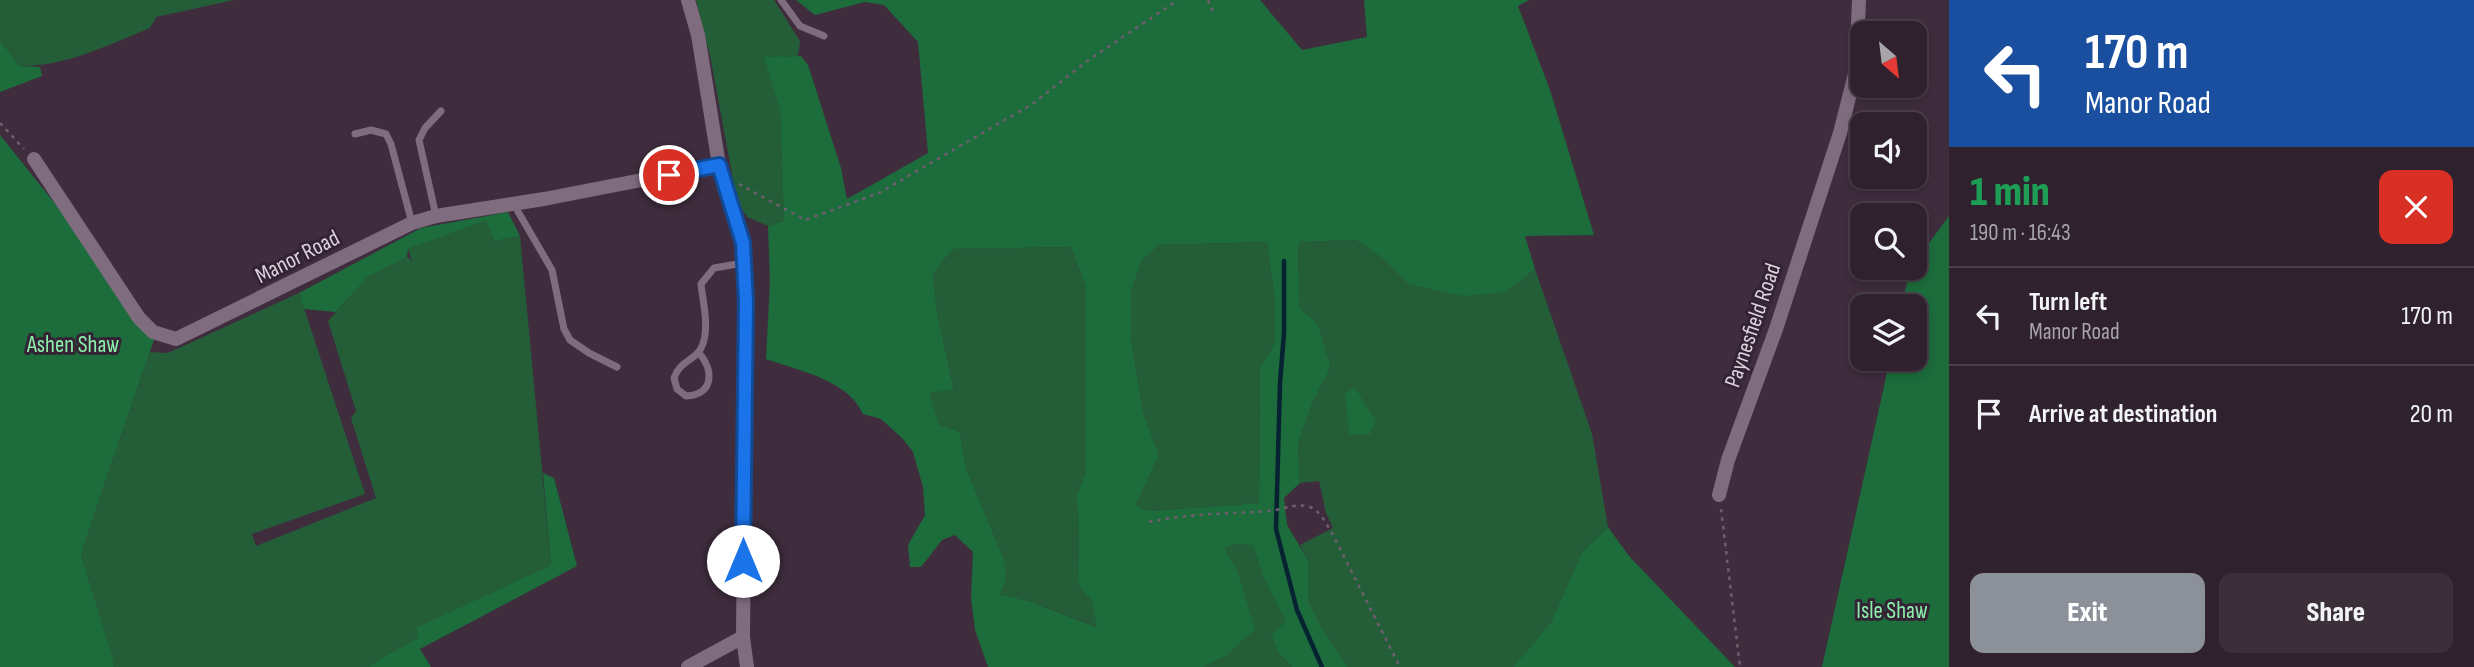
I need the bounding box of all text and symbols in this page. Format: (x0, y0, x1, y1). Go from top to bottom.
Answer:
north arrow (1850, 21, 1927, 98)
map controls (1850, 21, 1927, 371)
text: 170 m (2085, 24, 2189, 83)
icon: left (1970, 28, 2061, 119)
text: Manor Road (2085, 84, 2211, 123)
button: sound (1850, 112, 1927, 189)
pin (639, 145, 699, 205)
icon: arrive (650, 156, 688, 194)
text: 1 min (1970, 167, 2050, 218)
button: close (2379, 170, 2453, 244)
button: search (1850, 203, 1927, 280)
text: 190 m · 16:43 (1970, 219, 2071, 247)
street label: Manor Road (251, 224, 344, 290)
street label: Paynesfield Road (1719, 260, 1787, 391)
text: Turn left (2029, 287, 2107, 318)
button: layers (1850, 294, 1927, 371)
icon: left (1970, 297, 2008, 335)
text: 170 m (2401, 301, 2453, 332)
text: Manor Road (2029, 318, 2119, 346)
park label: Ashen Shaw (26, 331, 119, 359)
icon: arrive (1970, 395, 2008, 433)
text: Arrive at destination (2029, 399, 2217, 430)
text: 20 m (2410, 399, 2453, 430)
position arrow (706, 524, 780, 598)
button: Exit (1970, 573, 2205, 653)
button: Share (2219, 573, 2453, 653)
park label: Isle Shaw (1856, 597, 1928, 625)

